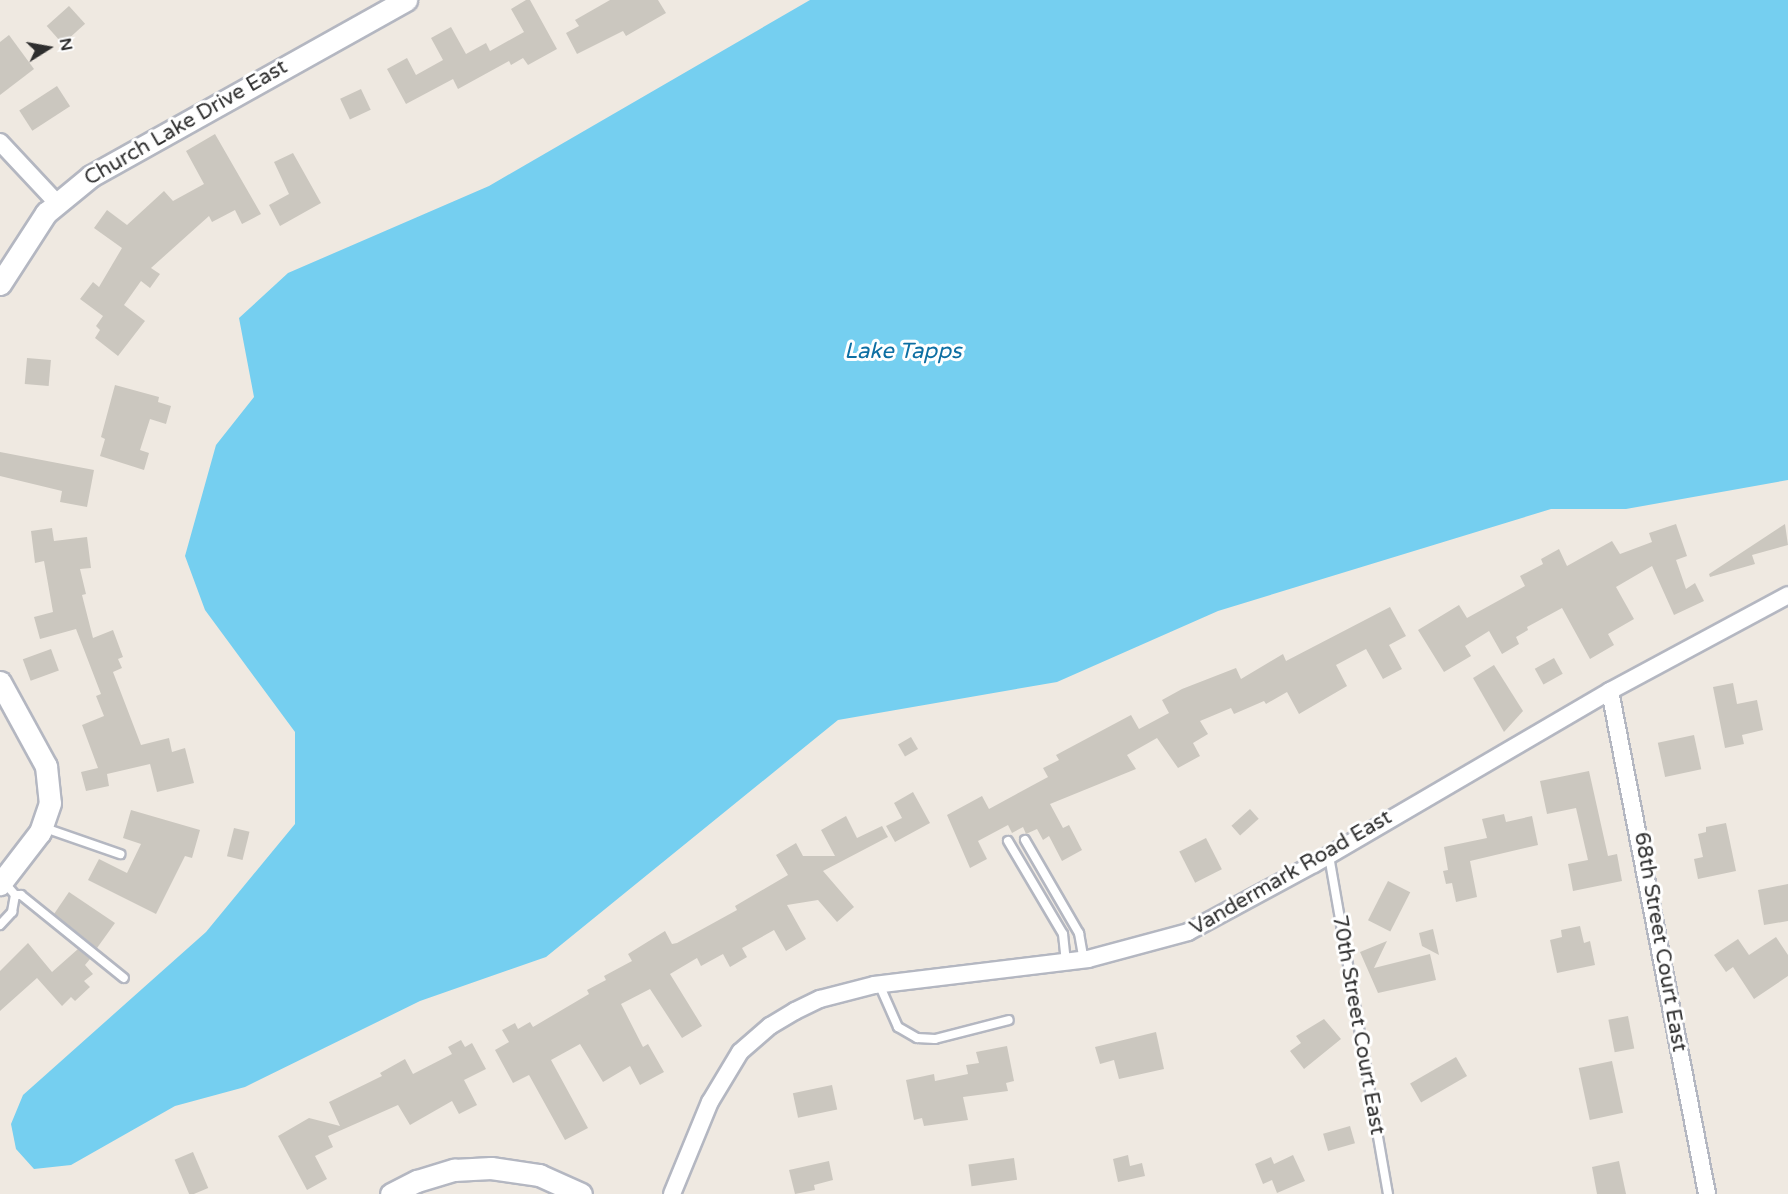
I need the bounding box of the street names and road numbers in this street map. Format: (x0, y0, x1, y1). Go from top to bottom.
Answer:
street label: Church Lake Drive East (80, 55, 292, 191)
street label: Vandermark Road East (1186, 805, 1396, 941)
street label: 68th Street Court East (1628, 830, 1692, 1054)
street label: 70th Street Court East (1326, 913, 1390, 1137)

